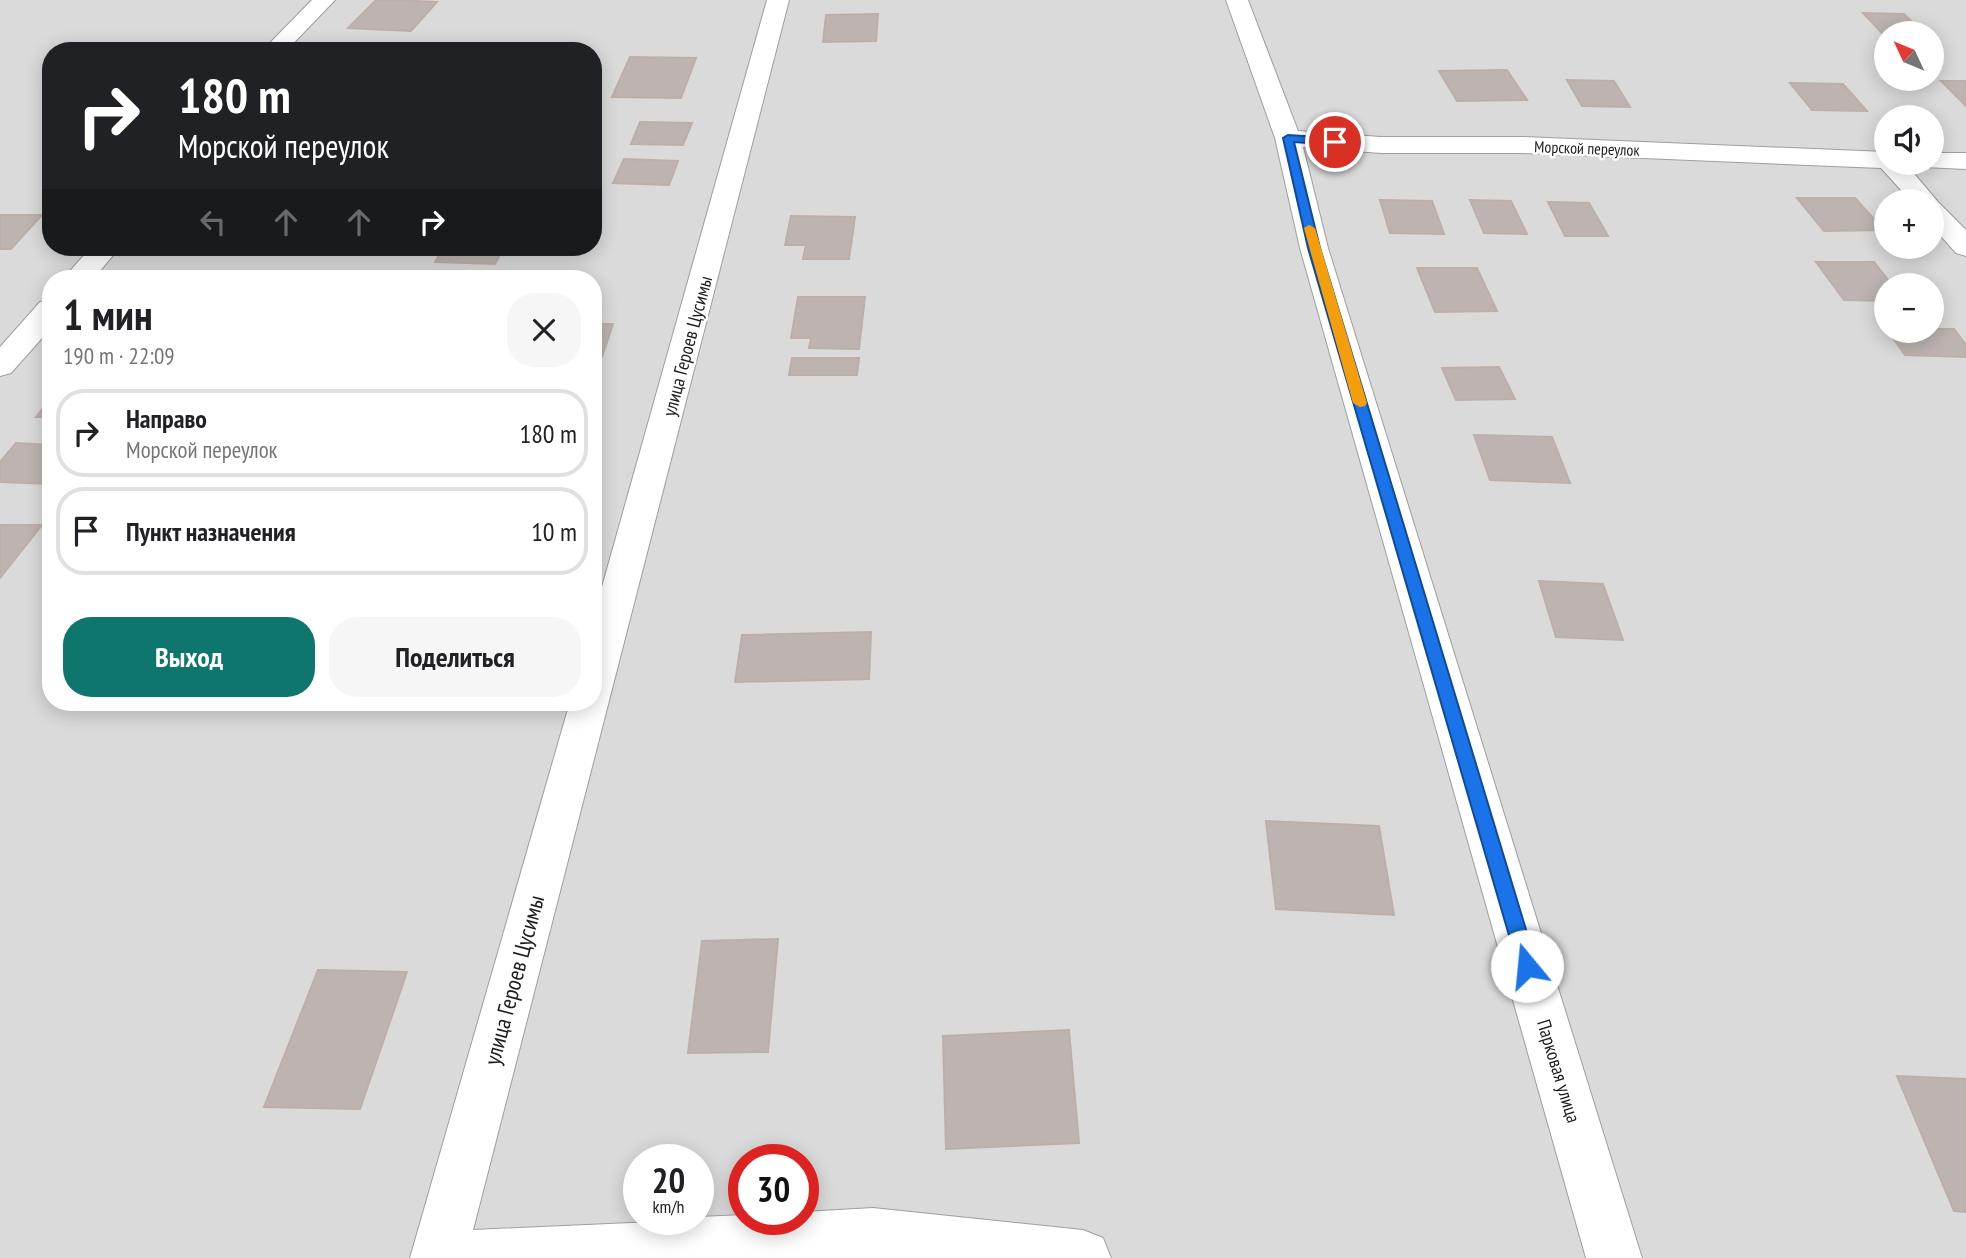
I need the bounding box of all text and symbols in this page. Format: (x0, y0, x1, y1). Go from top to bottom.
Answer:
north arrow (1874, 21, 1944, 91)
map controls (1874, 21, 1944, 343)
text: 180 m (178, 63, 291, 127)
icon: right (63, 70, 154, 161)
button: sound (1874, 105, 1944, 175)
pin (1305, 112, 1365, 172)
icon: arrive (1316, 123, 1354, 161)
text: Морской переулок (178, 125, 389, 167)
street label: Морской переулок (1534, 136, 1641, 160)
button: + (1874, 189, 1944, 259)
icon: left (194, 203, 232, 241)
icon: ahead (267, 203, 305, 241)
icon: ahead (340, 203, 378, 241)
icon: right (413, 203, 451, 241)
street label: улица Героев Цусимы (657, 273, 717, 419)
button: − (1874, 273, 1944, 343)
text: 1 мин (63, 287, 153, 342)
button: close (507, 293, 581, 367)
text: 190 m · 22:09 (63, 341, 175, 370)
text: Направо (126, 402, 207, 435)
icon: right (67, 414, 105, 452)
text: 180 m (519, 417, 577, 450)
text: Морской переулок (126, 435, 278, 464)
icon: arrive (67, 512, 105, 550)
text: Пункт назначения (126, 515, 296, 548)
text: 10 m (531, 515, 577, 548)
button: Выход (63, 617, 315, 697)
button: Поделиться (329, 617, 581, 697)
street label: улица Героев Цусимы (477, 892, 550, 1068)
position arrow (1490, 929, 1564, 1003)
street label: Парковая улица (1532, 1016, 1586, 1126)
speed limit sign: 30 (728, 1144, 819, 1235)
text: 20 (652, 1157, 685, 1203)
text: km/h (653, 1195, 684, 1218)

